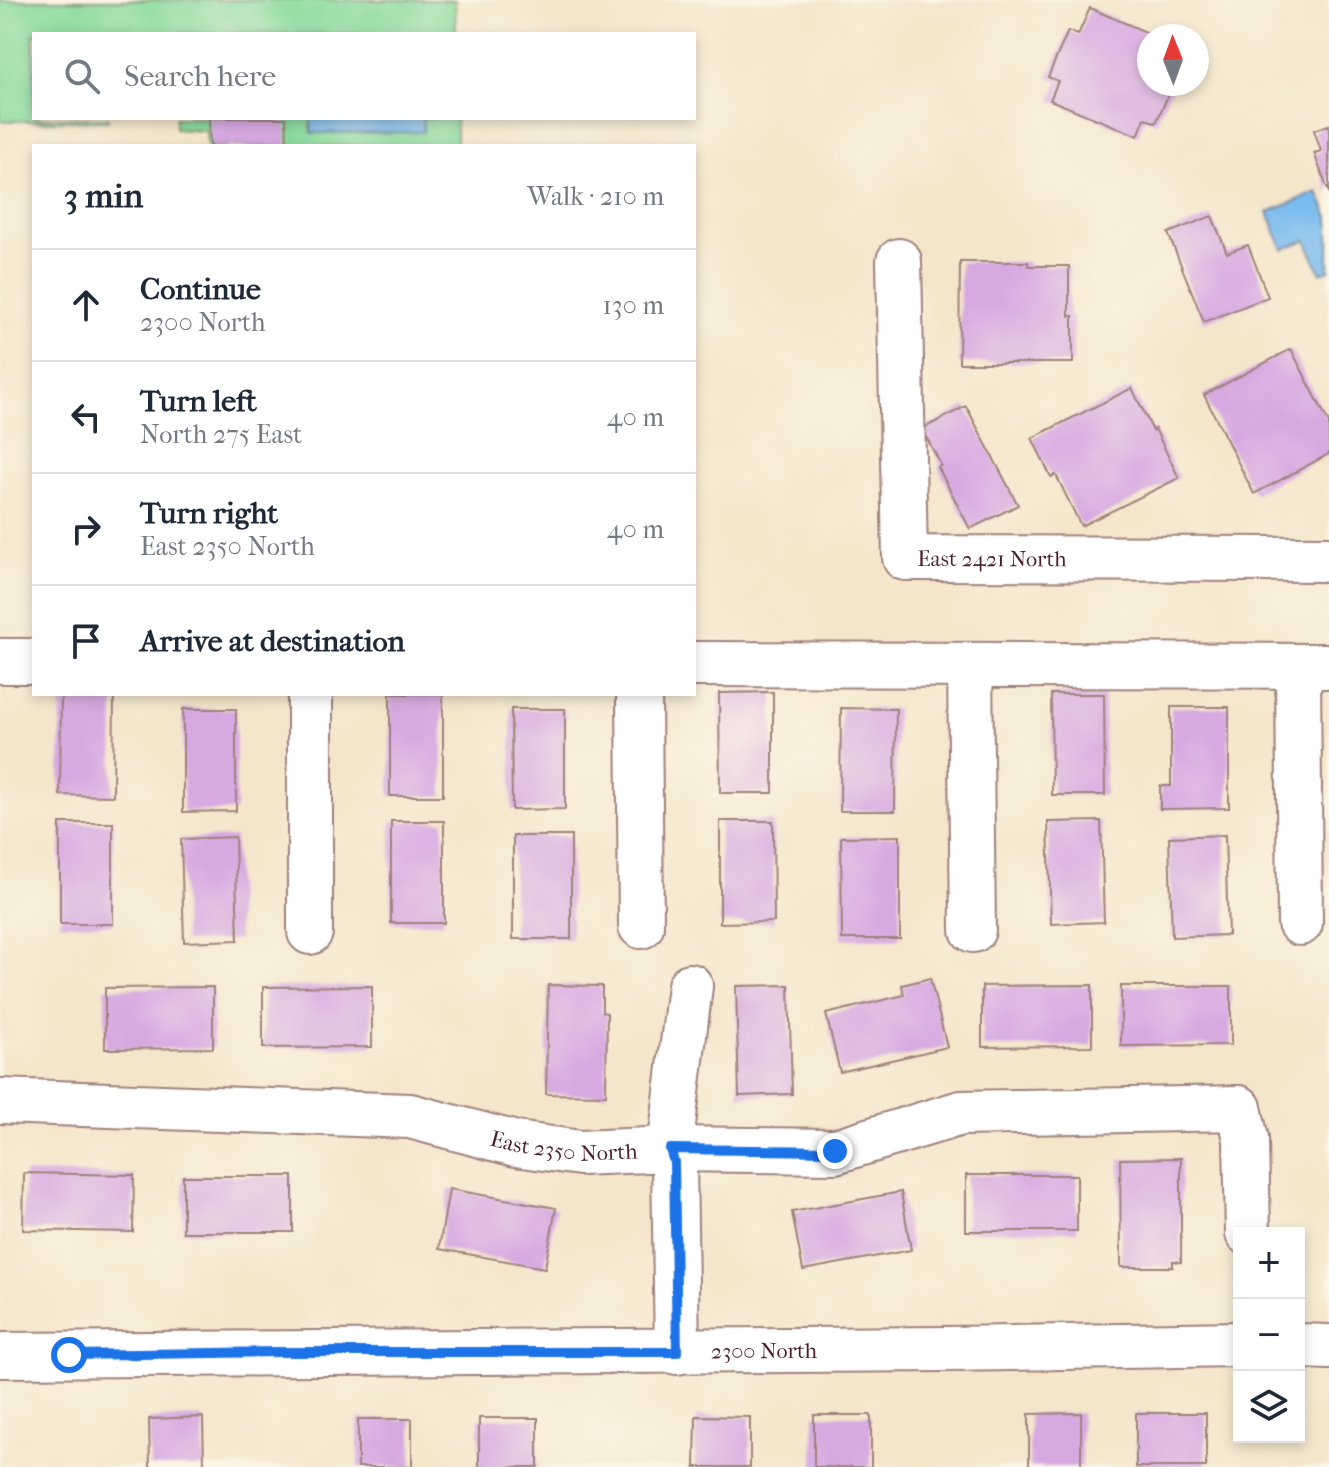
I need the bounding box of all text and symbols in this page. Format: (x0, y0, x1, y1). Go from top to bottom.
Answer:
north arrow (1137, 24, 1209, 96)
search box (32, 32, 696, 120)
icon: search (60, 54, 104, 98)
text: Search here (124, 59, 276, 94)
text: 3 min (64, 176, 143, 216)
text: Walk · 210 m (527, 181, 664, 212)
text: Continue (140, 272, 261, 307)
icon: ahead (64, 283, 108, 327)
text: 130 m (603, 290, 664, 321)
text: 2300 North (140, 307, 266, 338)
text: Turn left (140, 384, 257, 419)
icon: left (64, 395, 108, 439)
text: 40 m (607, 402, 664, 433)
text: North 275 East (140, 419, 302, 450)
text: Turn right (140, 496, 278, 531)
icon: right (64, 507, 108, 551)
text: 40 m (607, 514, 664, 545)
text: East 2350 North (140, 531, 315, 562)
street label: East 2421 North (917, 546, 1067, 572)
icon: arrive (64, 619, 108, 663)
text: Arrive at destination (140, 624, 405, 659)
street label: East 2350 North (487, 1126, 639, 1167)
route end (817, 1133, 853, 1169)
map controls (1233, 1227, 1305, 1443)
button: + (1233, 1227, 1305, 1299)
button: − (1233, 1299, 1305, 1371)
route start (51, 1337, 87, 1373)
street label: 2300 North (711, 1338, 818, 1365)
button: layers (1233, 1371, 1305, 1443)

